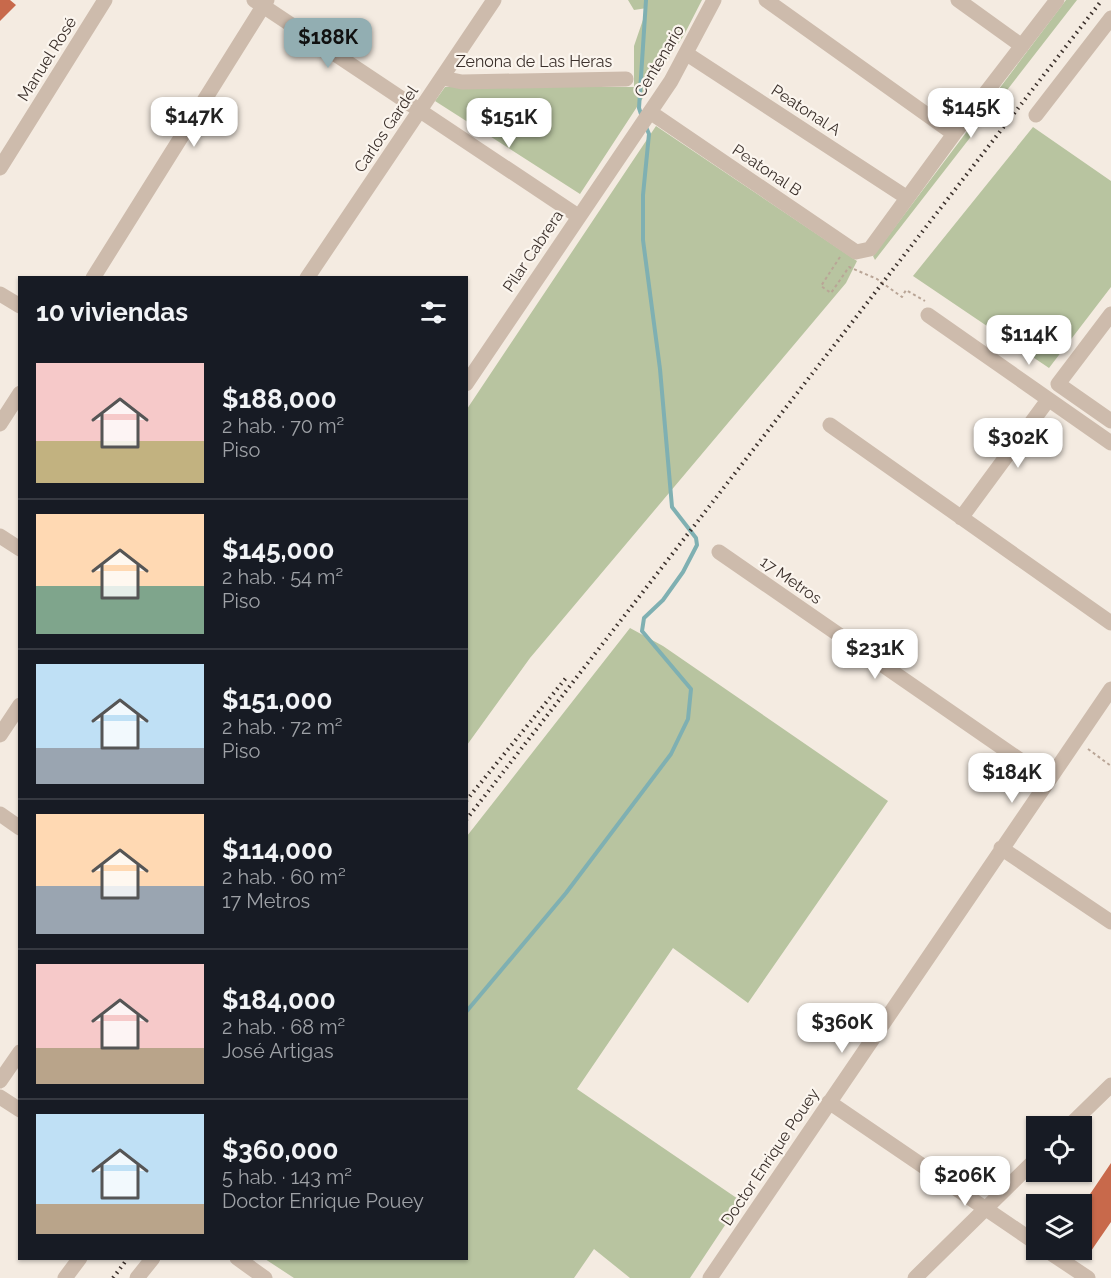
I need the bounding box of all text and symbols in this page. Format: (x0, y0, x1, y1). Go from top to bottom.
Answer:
street label: Manuel Rosé (14, 13, 80, 105)
pin: $188K (286, 18, 370, 69)
street label: Centenario (630, 21, 688, 101)
text: $188K (298, 25, 358, 49)
street label: Zenona de Las Heras (456, 52, 613, 71)
street label: Peatonal A (768, 81, 844, 140)
street label: Carlos Gardel (350, 82, 422, 176)
pin: $145K (929, 88, 1013, 139)
text: $145K (942, 95, 1000, 119)
pin: $147K (152, 97, 236, 148)
pin: $151K (467, 98, 551, 149)
text: $147K (165, 104, 223, 128)
text: $151K (481, 105, 537, 129)
street label: Peatonal B (729, 140, 805, 200)
street label: Pilar Cabrera (499, 207, 567, 295)
icon: filters (417, 296, 450, 329)
text: 10 viviendas (36, 297, 188, 327)
pin: $114K (987, 315, 1071, 366)
text: $114K (1000, 322, 1058, 346)
text: $188,000 (222, 384, 337, 414)
icon: home (84, 387, 156, 459)
text: 2 hab. · 70 m² (222, 414, 344, 438)
pin: $302K (976, 418, 1060, 469)
text: $302K (988, 425, 1048, 449)
text: Piso (222, 438, 260, 462)
text: $145,000 (222, 535, 335, 565)
icon: home (84, 538, 156, 610)
street label: 17 Metros (757, 552, 826, 608)
text: 2 hab. · 54 m² (222, 565, 343, 589)
text: Piso (222, 589, 260, 613)
pin: $231K (833, 629, 917, 680)
text: $231K (846, 636, 904, 660)
text: $151,000 (222, 685, 333, 715)
icon: home (84, 688, 156, 760)
text: 2 hab. · 72 m² (222, 715, 343, 739)
text: Piso (222, 739, 260, 763)
pin: $184K (970, 753, 1054, 804)
text: $184K (982, 760, 1042, 784)
text: $114,000 (222, 835, 333, 865)
icon: home (84, 838, 156, 910)
text: 2 hab. · 60 m² (222, 865, 346, 889)
text: 17 Metros (222, 889, 310, 913)
text: $184,000 (222, 985, 336, 1015)
icon: home (84, 988, 156, 1060)
pin: $360K (800, 1003, 884, 1054)
text: $360K (811, 1010, 873, 1034)
text: 2 hab. · 68 m² (222, 1015, 345, 1039)
text: José Artigas (222, 1039, 334, 1063)
street label: Doctor Enrique Pouey (717, 1085, 823, 1229)
map controls (1026, 1116, 1092, 1260)
button: locate (1026, 1116, 1092, 1182)
text: $360,000 (222, 1135, 339, 1165)
icon: home (84, 1138, 156, 1210)
pin: $206K (923, 1156, 1007, 1207)
text: $206K (934, 1163, 996, 1187)
text: 5 hab. · 143 m² (222, 1165, 352, 1189)
text: Doctor Enrique Pouey (222, 1189, 424, 1213)
button: layers (1026, 1194, 1092, 1260)

